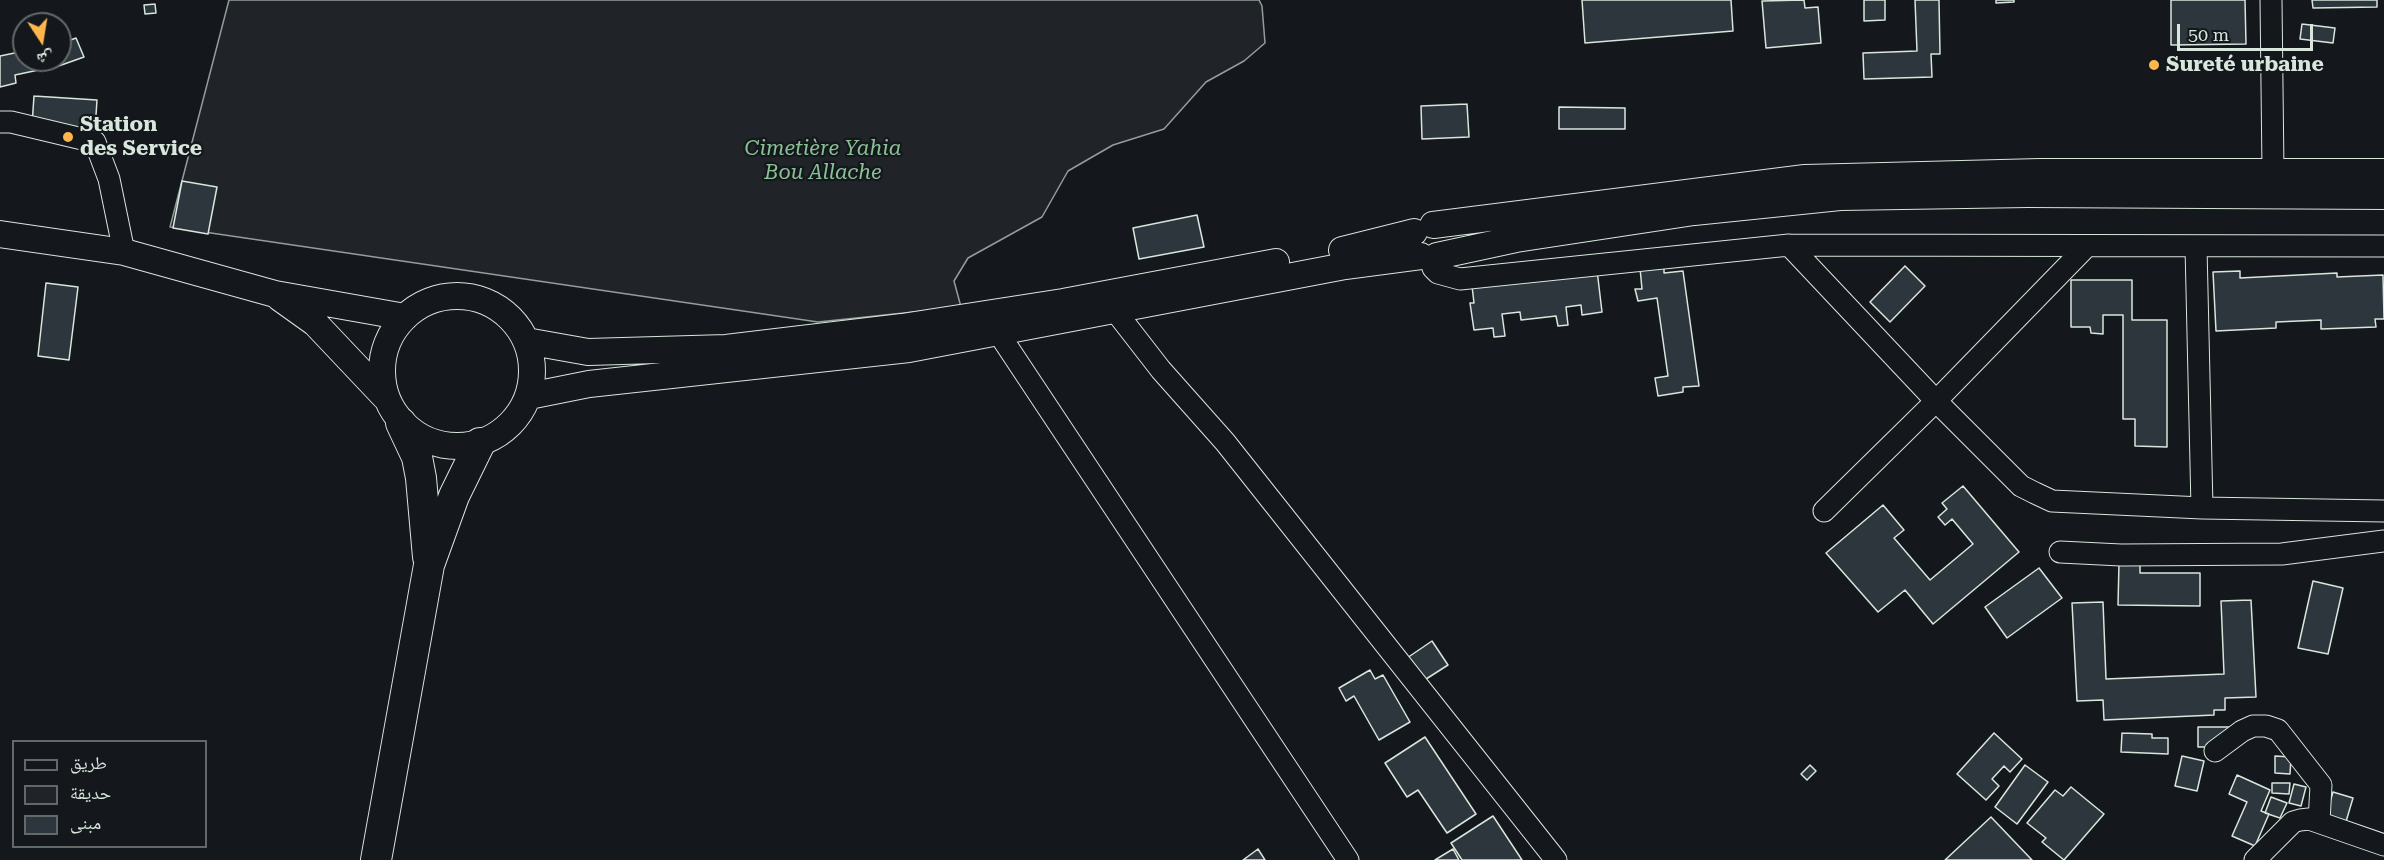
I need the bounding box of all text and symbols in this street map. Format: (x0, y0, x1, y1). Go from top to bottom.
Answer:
north arrow (12, 12, 72, 72)
scale bar (2180, 12, 2316, 50)
text: 50 m (2188, 24, 2229, 45)
text: ش (35, 47, 56, 69)
place label: Sureté urbaine (2166, 52, 2324, 78)
marker: Sureté urbaine (2147, 58, 2161, 72)
place label: Station des Service (80, 112, 202, 162)
marker: Station des Service (61, 130, 75, 144)
park label: Cimetière Yahia Bou Allache (745, 136, 901, 186)
legend (12, 740, 207, 848)
text: طريق (70, 752, 107, 773)
text: حديقة (70, 782, 111, 803)
text: مبنى (70, 812, 101, 833)

